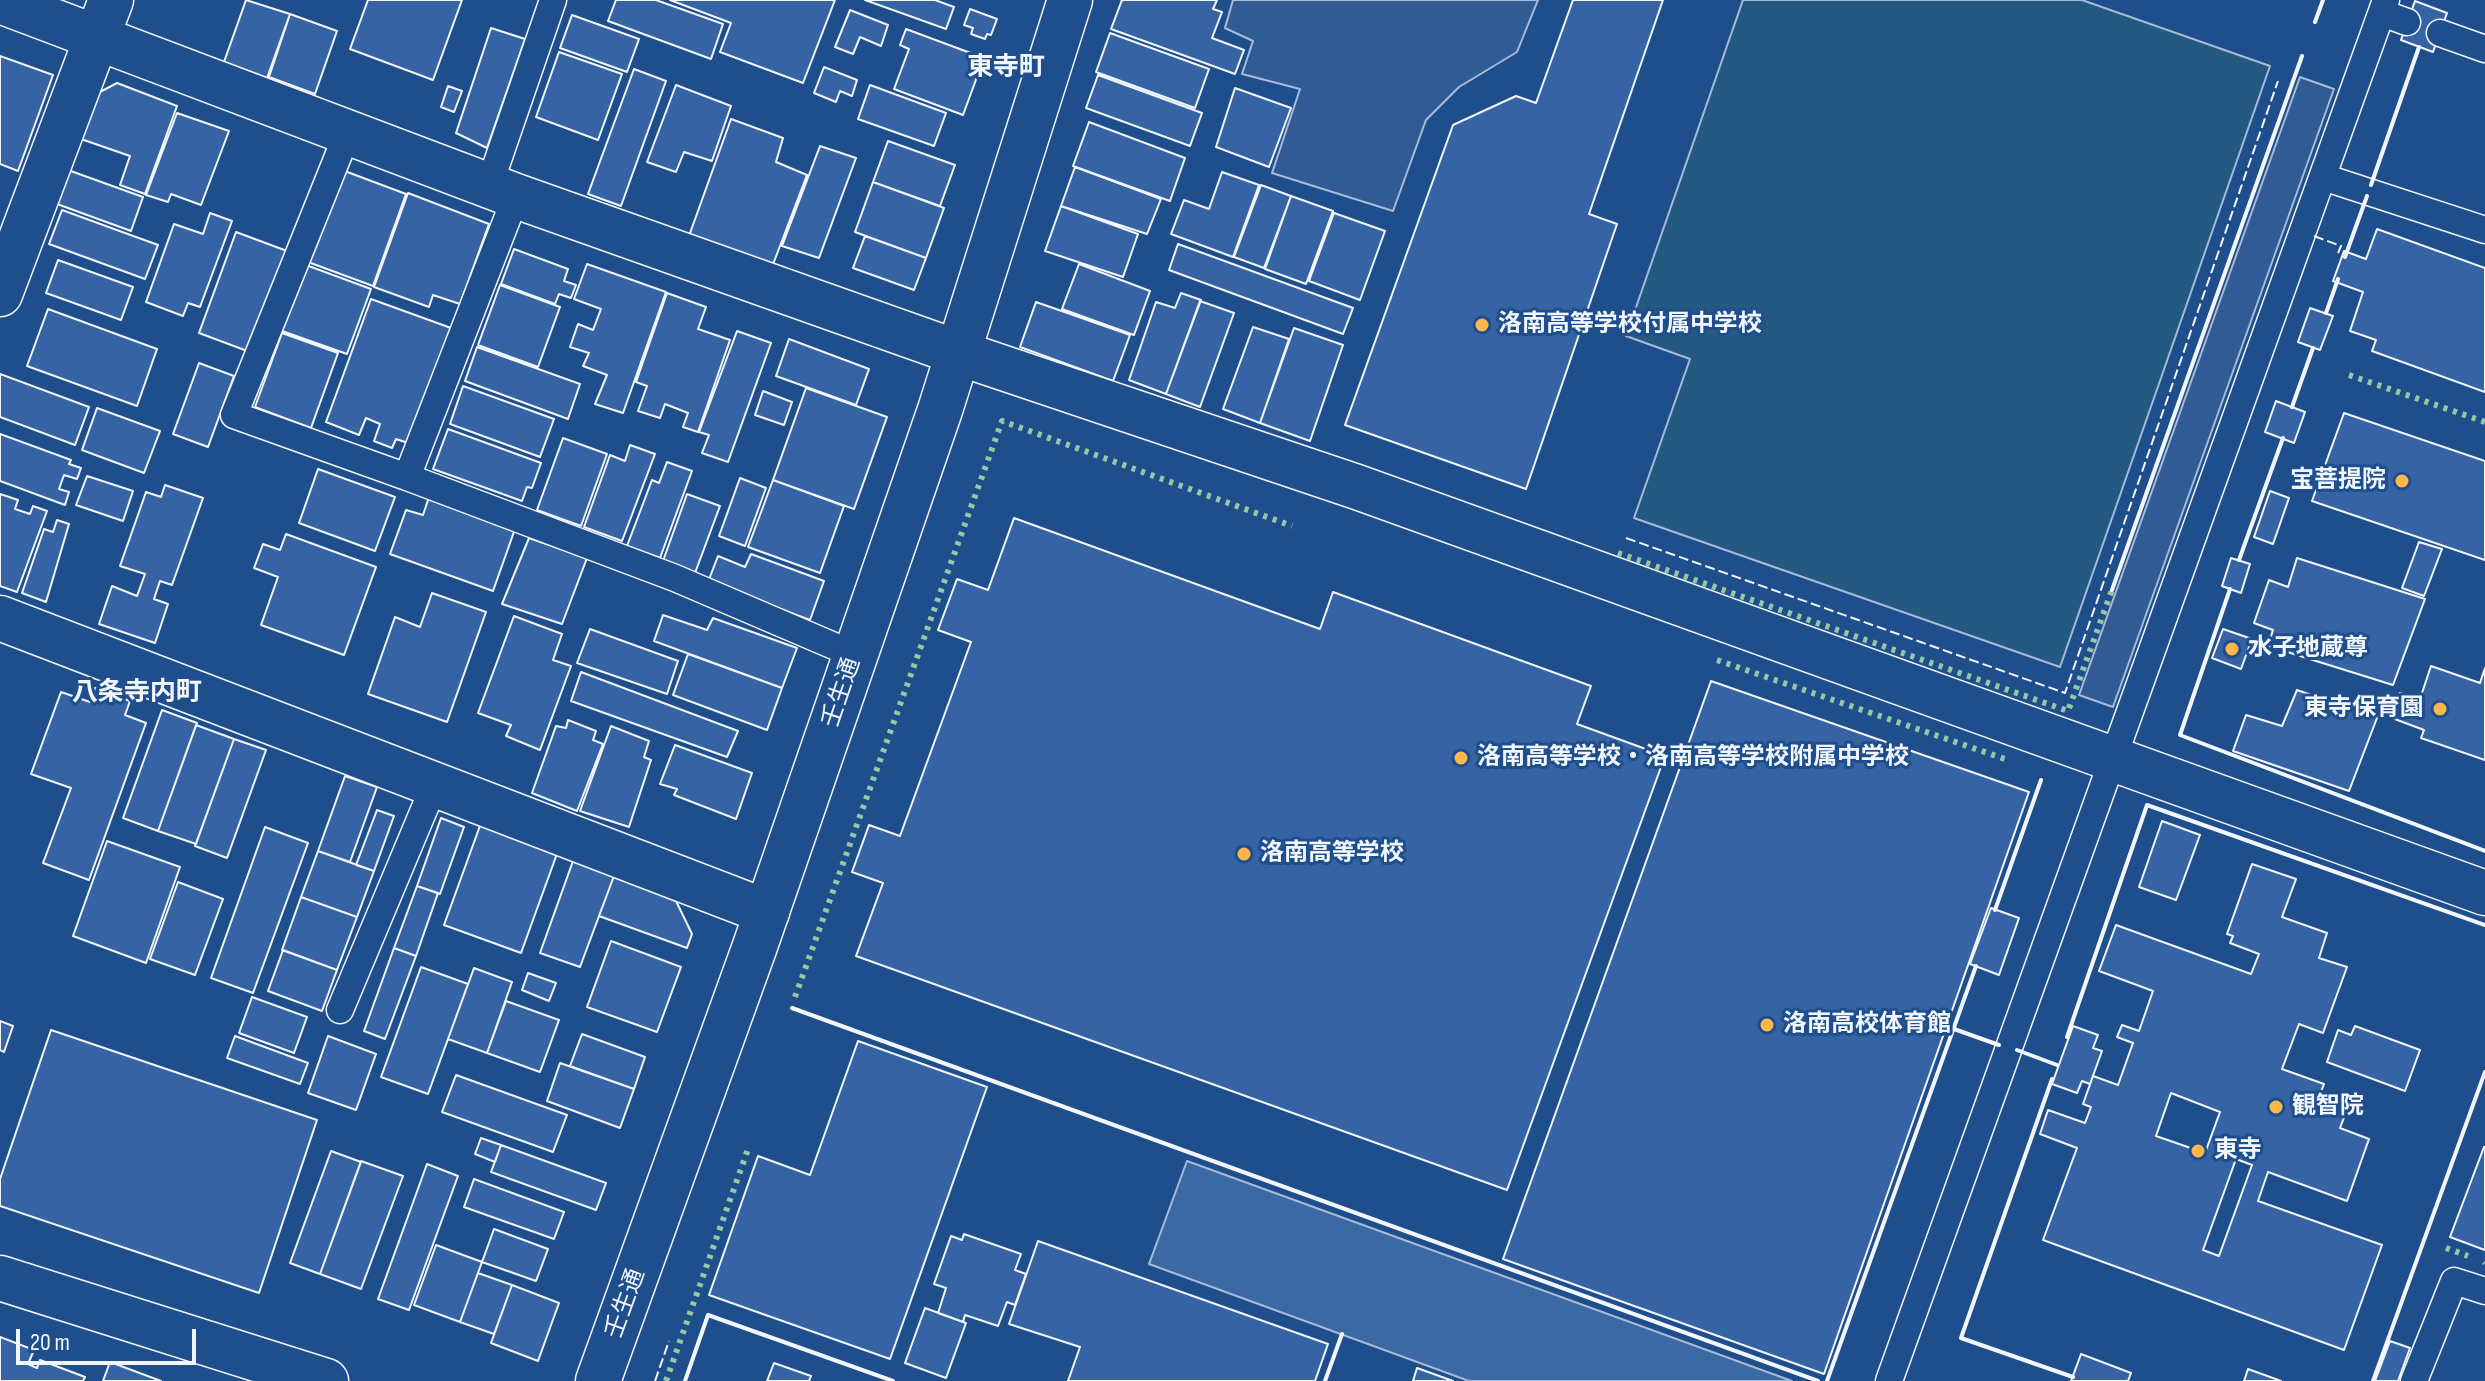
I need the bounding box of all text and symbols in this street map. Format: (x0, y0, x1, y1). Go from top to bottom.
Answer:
district label: 東寺町 (967, 52, 1045, 84)
place label: 洛南高等学校付属中学校 (1498, 311, 1762, 339)
marker: 洛南高等学校付属中学校 (1473, 316, 1491, 334)
place label: 宝菩提院 (2290, 467, 2386, 495)
marker: 宝菩提院 (2393, 472, 2411, 490)
place label: 水子地蔵尊 (2248, 635, 2368, 663)
marker: 水子地蔵尊 (2223, 640, 2241, 658)
street label: 壬生通 (817, 654, 867, 732)
district label: 八条寺内町 (72, 677, 202, 709)
place label: 東寺保育園 (2304, 695, 2424, 723)
marker: 東寺保育園 (2431, 700, 2449, 718)
place label: 洛南高等学校・洛南高等学校附属中学校 (1477, 744, 1909, 772)
marker: 洛南高等学校・洛南高等学校附属中学校 (1452, 749, 1470, 767)
place label: 洛南高等学校 (1260, 840, 1404, 868)
marker: 洛南高等学校 (1235, 845, 1253, 863)
place label: 洛南高校体育館 (1783, 1011, 1951, 1039)
marker: 洛南高校体育館 (1758, 1016, 1776, 1034)
place label: 観智院 (2292, 1093, 2364, 1121)
marker: 観智院 (2267, 1098, 2285, 1116)
place label: 東寺 (2214, 1137, 2262, 1165)
marker: 東寺 (2189, 1142, 2207, 1160)
street label: 壬生通 (600, 1265, 652, 1343)
scale bar (20, 1313, 200, 1363)
text: 20 m (30, 1328, 70, 1357)

